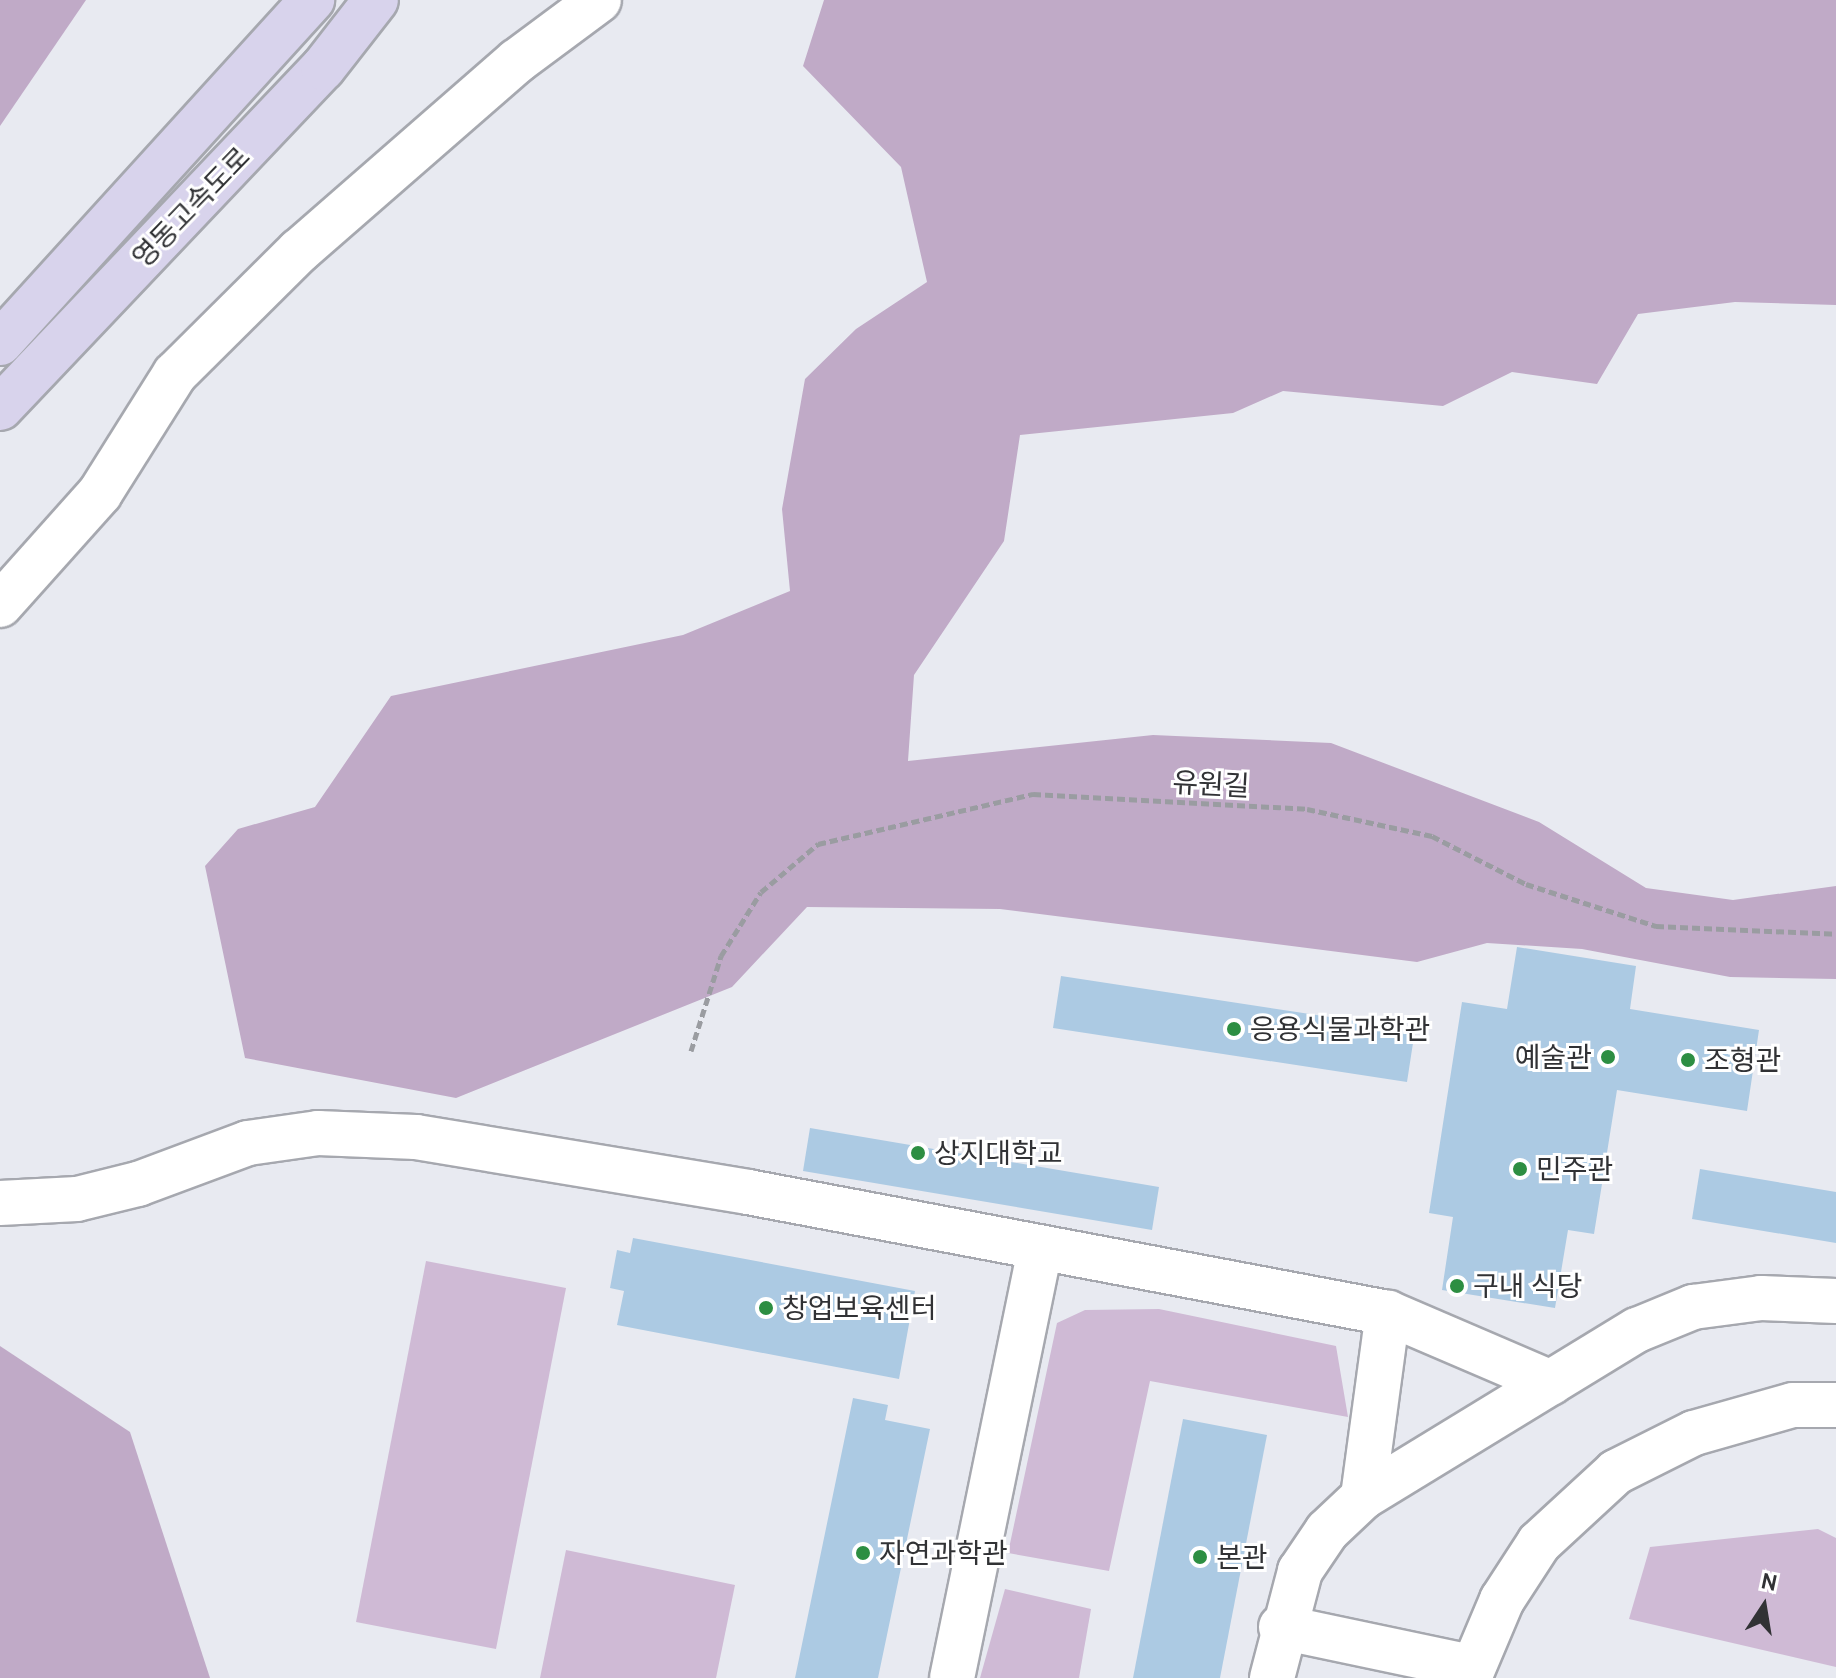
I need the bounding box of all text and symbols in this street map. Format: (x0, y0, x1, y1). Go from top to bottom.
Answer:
street label: 영동고속도로 (125, 140, 257, 274)
street label: 유원길 (1172, 765, 1250, 803)
place label: 응용식물과학관 (1250, 1012, 1430, 1046)
marker: 응용식물과학관 (1225, 1020, 1243, 1038)
place label: 예술관 (1515, 1040, 1592, 1074)
place label: 조형관 (1704, 1043, 1781, 1077)
marker: 예술관 (1599, 1048, 1617, 1066)
marker: 조형관 (1679, 1051, 1697, 1069)
place label: 상지대학교 (934, 1136, 1063, 1170)
marker: 상지대학교 (909, 1144, 927, 1162)
place label: 민주관 (1536, 1152, 1613, 1186)
marker: 민주관 (1511, 1160, 1529, 1178)
place label: 구내 식당 (1473, 1269, 1582, 1303)
marker: 구내 식당 (1448, 1277, 1466, 1295)
place label: 창업보육센터 (782, 1291, 937, 1325)
marker: 창업보육센터 (757, 1299, 775, 1317)
place label: 자연과학관 (879, 1536, 1008, 1570)
place label: 본관 (1216, 1540, 1268, 1574)
marker: 자연과학관 (854, 1544, 872, 1562)
marker: 본관 (1191, 1548, 1209, 1566)
north arrow (1724, 1566, 1804, 1646)
text: N (1759, 1567, 1780, 1597)

